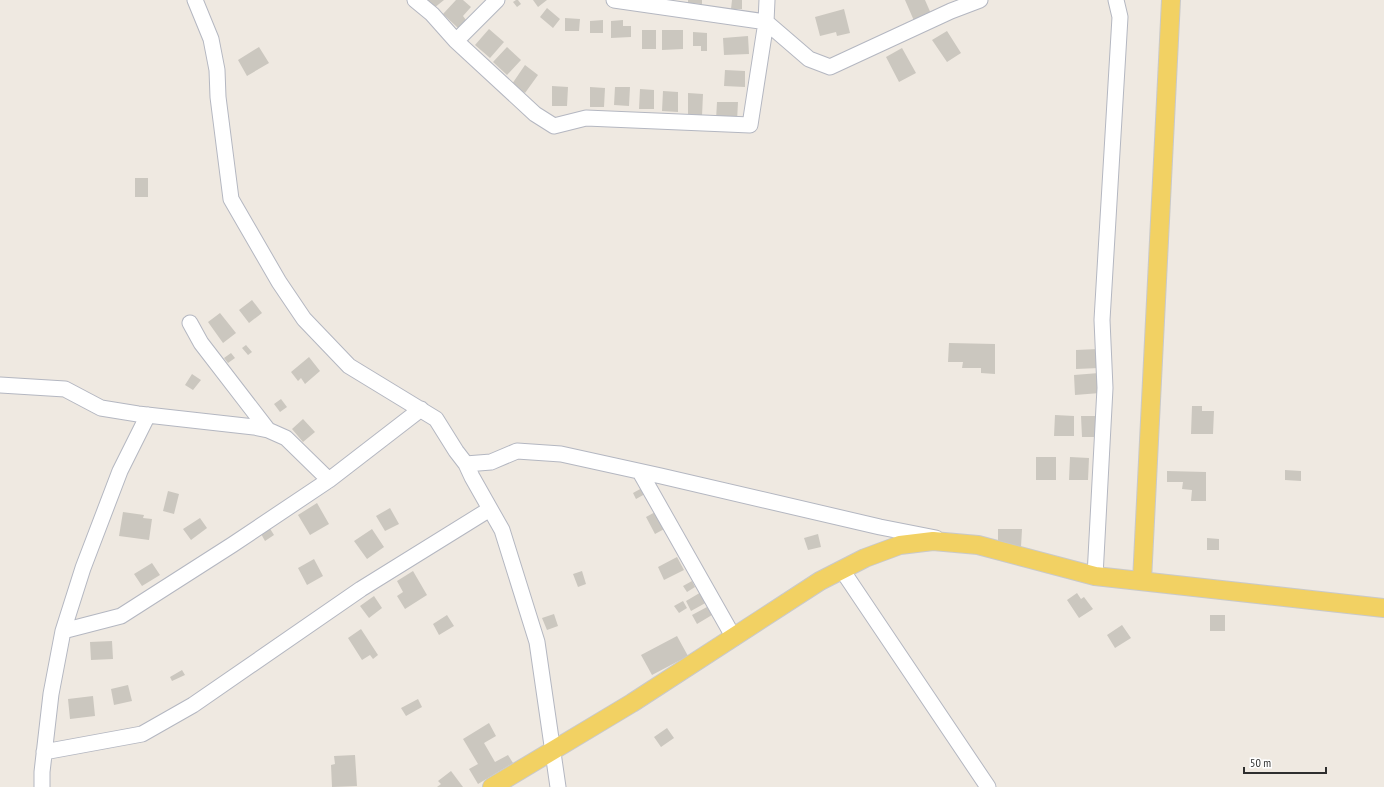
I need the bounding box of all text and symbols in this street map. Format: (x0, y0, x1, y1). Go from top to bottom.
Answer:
scale bar (1244, 749, 1326, 775)
text: 50 m (1250, 755, 1271, 770)

